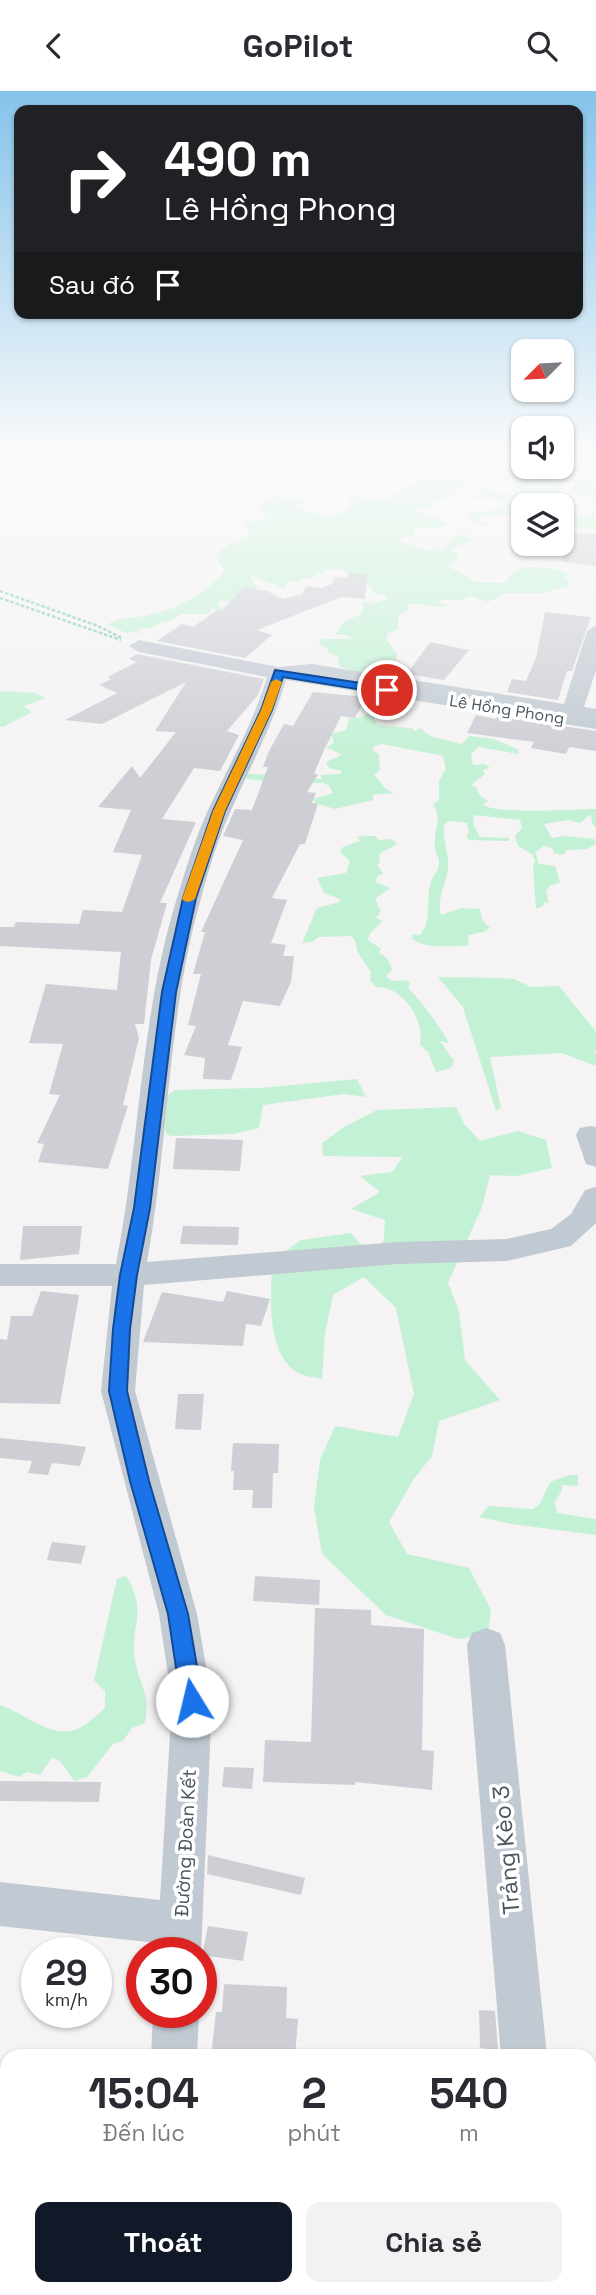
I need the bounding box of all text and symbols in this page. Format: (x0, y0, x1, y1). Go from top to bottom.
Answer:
text: GoPilot (243, 26, 353, 66)
icon: back (35, 27, 73, 65)
icon: search (523, 27, 561, 65)
text: 490 m (164, 128, 312, 190)
icon: right (49, 133, 140, 224)
text: Lê Hồng Phong (164, 189, 396, 229)
icon: arrive (149, 266, 187, 304)
text: Sau đó (49, 268, 135, 302)
north arrow (511, 339, 574, 403)
map controls (511, 339, 574, 556)
button: sound (511, 416, 574, 479)
button: layers (511, 493, 574, 556)
pin (357, 660, 417, 720)
icon: arrive (368, 671, 406, 709)
street label: Lê Hồng Phong (448, 690, 566, 729)
position arrow (155, 1664, 229, 1738)
street label: Đường Đoàn Kết (169, 1768, 202, 1918)
street label: Trảng Kèo 3 (485, 1784, 527, 1916)
speed limit sign: 30 (126, 1937, 217, 2028)
text: 29 (45, 1951, 88, 1995)
text: km/h (45, 1988, 88, 2011)
text: 15:04 (88, 2067, 199, 2120)
text: 2 (302, 2067, 327, 2120)
text: 540 (429, 2067, 509, 2120)
text: Đến lúc (103, 2118, 185, 2148)
text: phút (288, 2118, 341, 2148)
text: m (459, 2118, 479, 2148)
button: Thoát (35, 2202, 292, 2282)
button: Chia sẻ (306, 2202, 562, 2282)

